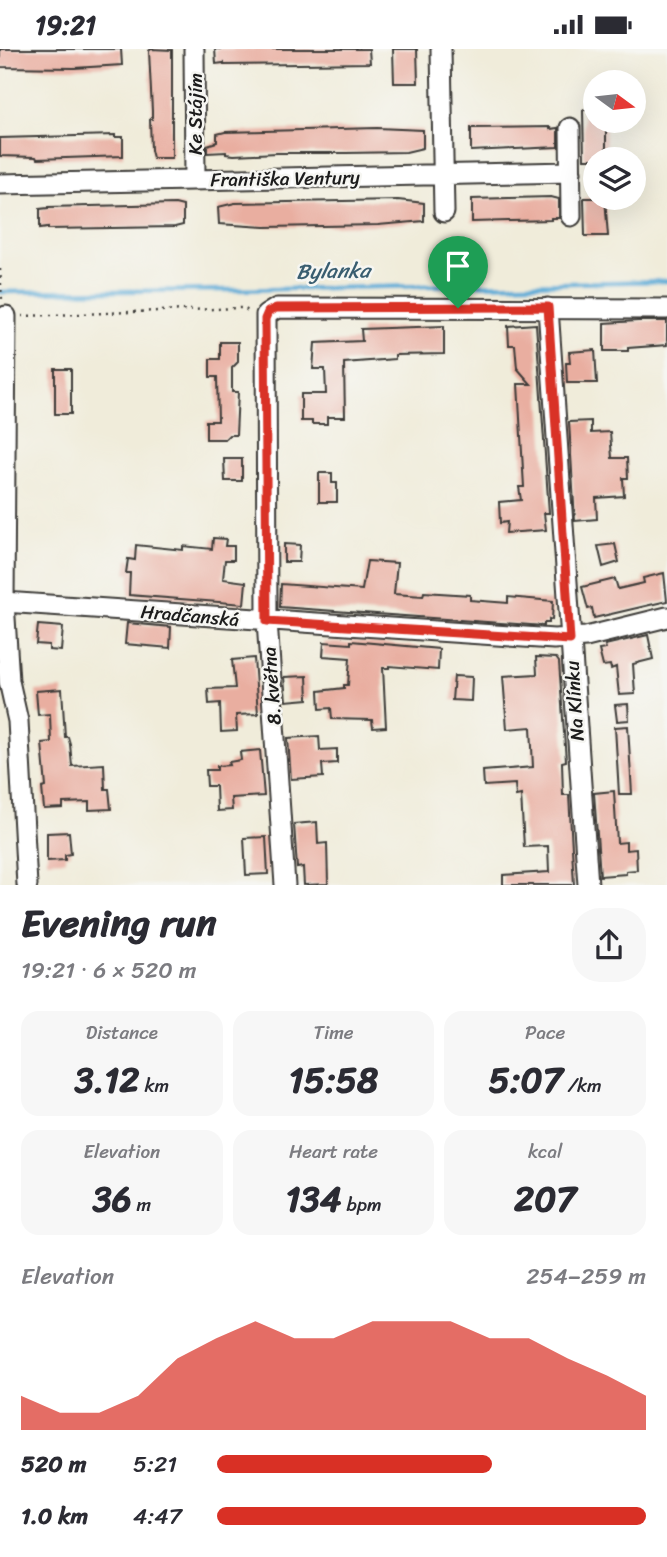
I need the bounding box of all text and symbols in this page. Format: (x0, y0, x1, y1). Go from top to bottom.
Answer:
text: 19:21 (35, 2, 96, 48)
north arrow (583, 70, 646, 133)
map controls (583, 70, 646, 210)
street label: Ke Stájím (179, 73, 212, 155)
button: layers (583, 147, 646, 210)
street label: Františka Ventury (210, 161, 360, 196)
pin (428, 236, 488, 308)
icon: arrive (439, 247, 477, 285)
water label: Bylanka (296, 251, 373, 291)
street label: Hradčanská (139, 595, 241, 636)
street label: 8. května (252, 645, 291, 726)
street label: Na Klínku (555, 660, 594, 742)
text: Evening run (21, 890, 217, 957)
button: share (572, 908, 646, 982)
text: 19:21 · 6 × 520 m (21, 950, 197, 991)
text: Distance (86, 1016, 158, 1049)
text: Time (313, 1016, 354, 1049)
text: Pace (525, 1016, 565, 1049)
text: 3.12 (75, 1049, 140, 1111)
text: 15:58 (289, 1049, 378, 1111)
text: 5:07 (489, 1049, 563, 1111)
text: km (140, 1069, 169, 1102)
text: /km (563, 1069, 602, 1102)
text: Elevation (83, 1135, 160, 1168)
text: Heart rate (289, 1135, 378, 1168)
text: kcal (528, 1135, 562, 1168)
text: 36 (93, 1168, 132, 1230)
text: 134 (285, 1168, 342, 1230)
text: 207 (514, 1168, 576, 1230)
text: m (132, 1188, 151, 1221)
text: bpm (342, 1188, 382, 1221)
text: Elevation (21, 1256, 114, 1297)
text: 254–259 m (526, 1256, 646, 1297)
text: 520 m (21, 1444, 87, 1485)
text: 5:21 (133, 1444, 177, 1485)
text: 1.0 km (21, 1496, 88, 1537)
text: 4:47 (133, 1496, 182, 1537)

